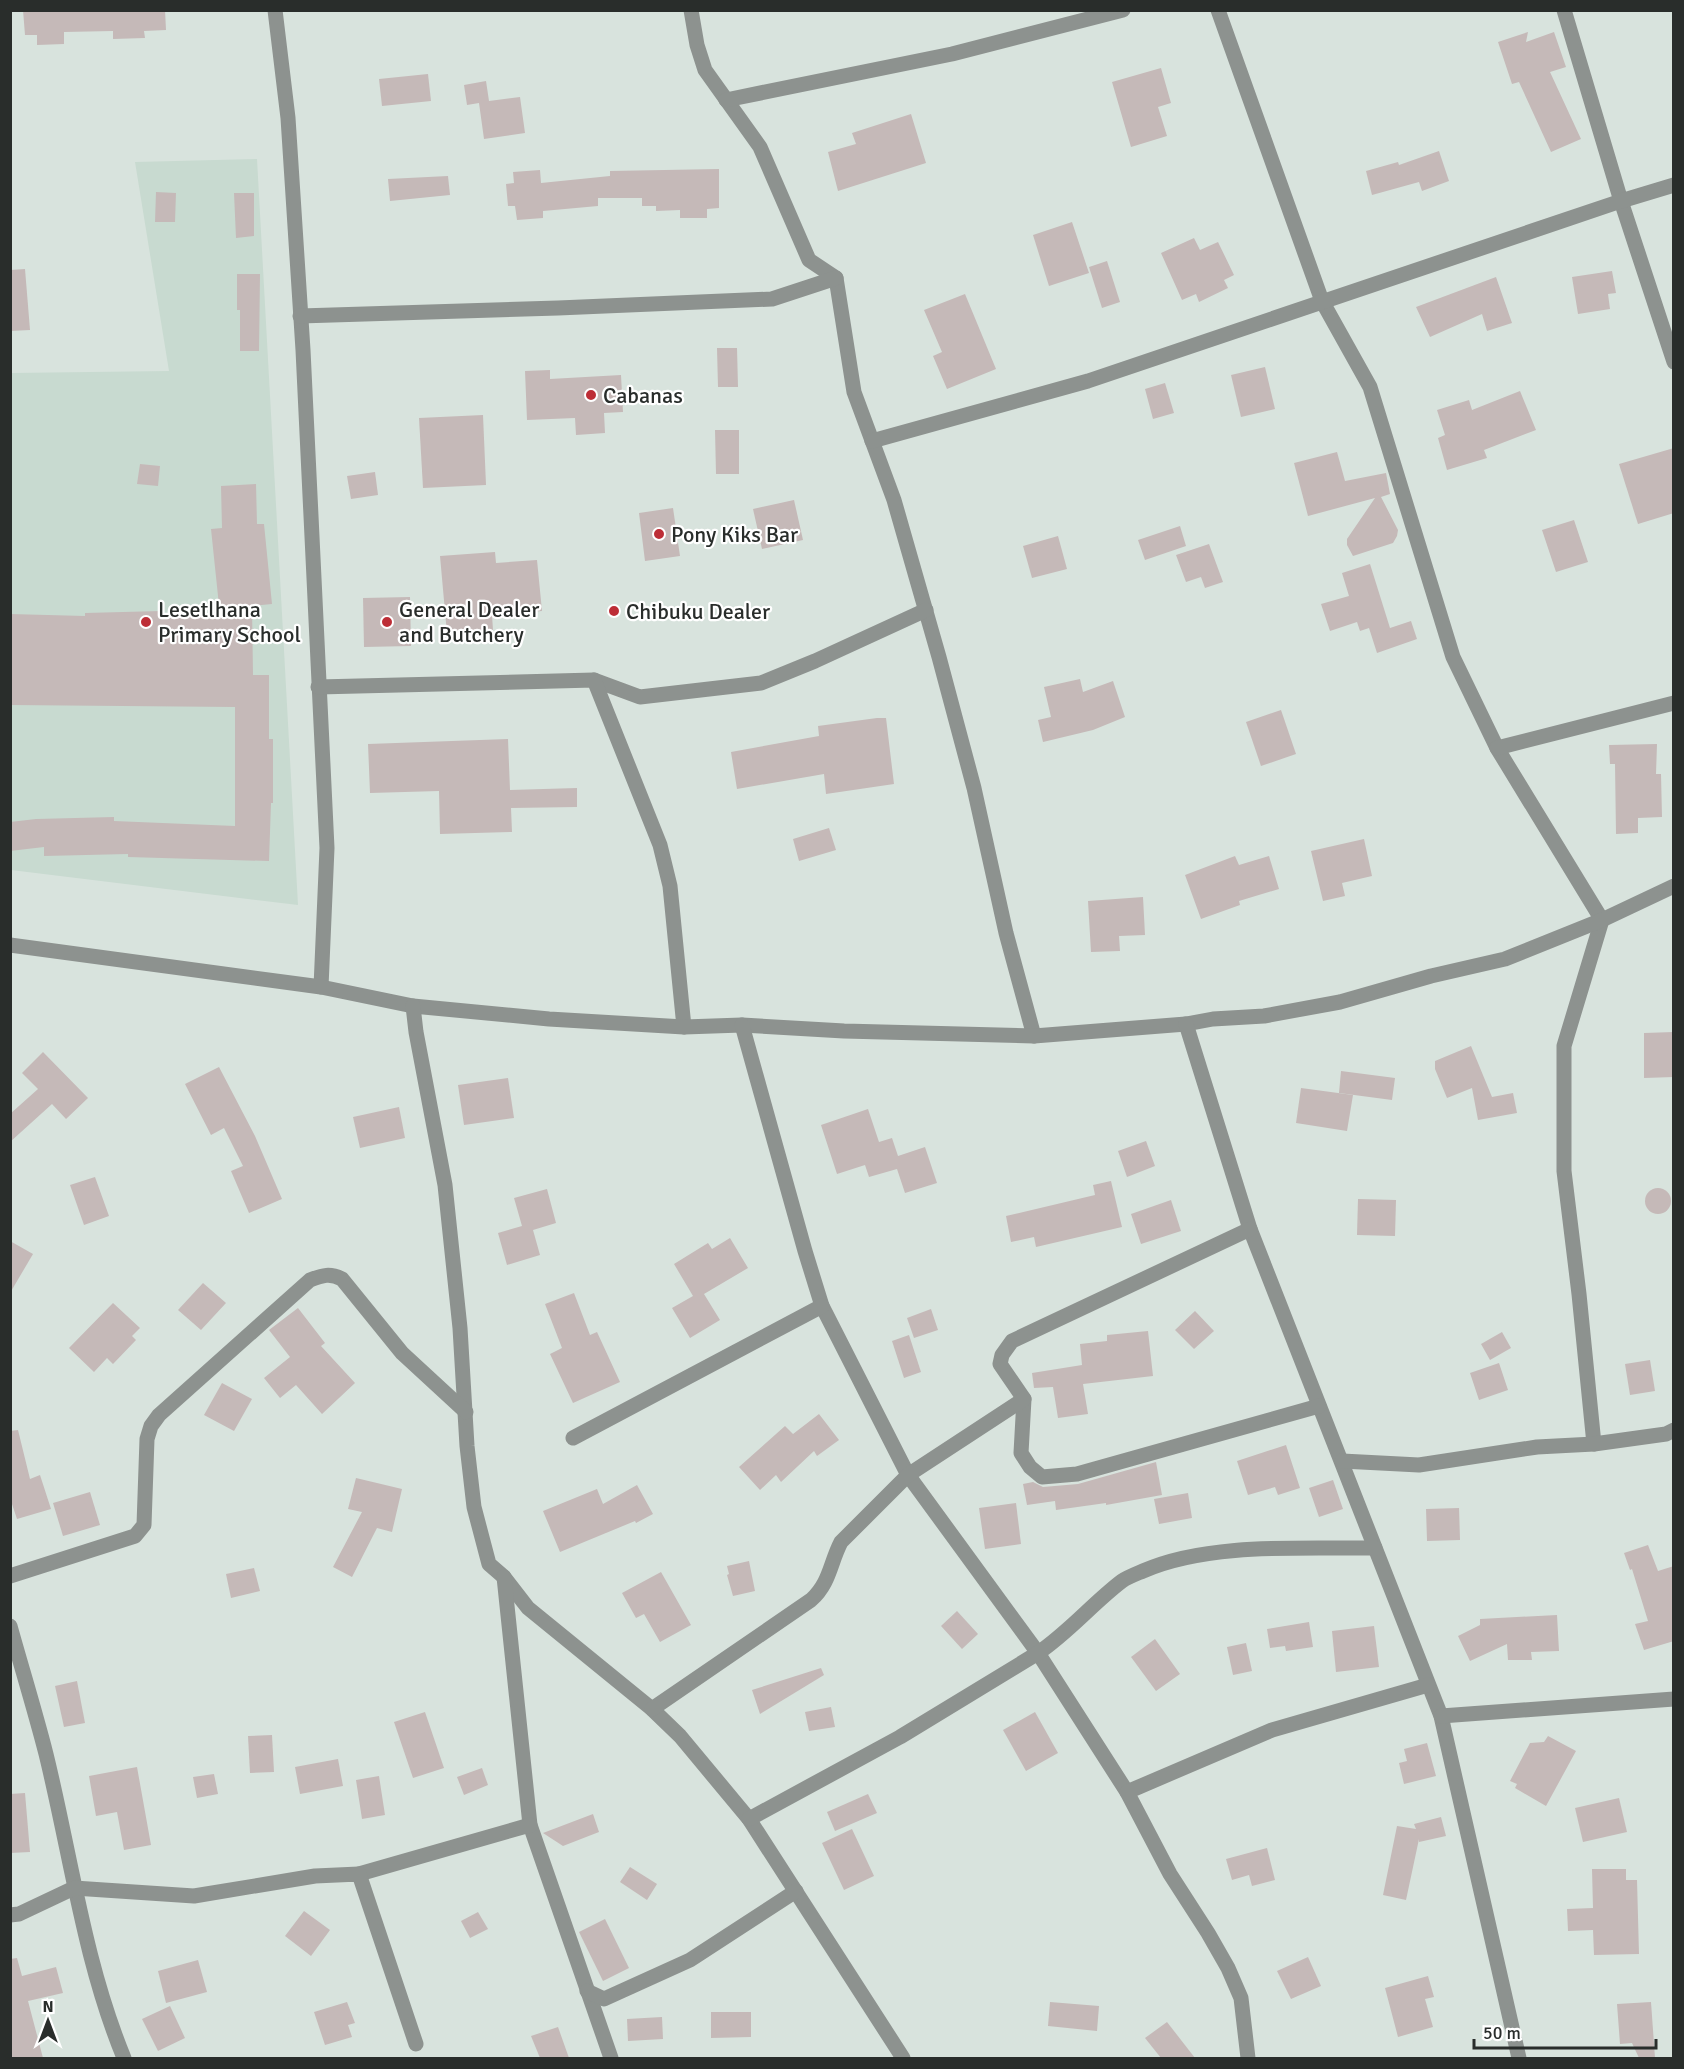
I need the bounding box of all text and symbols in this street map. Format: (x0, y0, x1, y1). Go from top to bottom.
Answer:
place label: Cabanas (603, 382, 683, 409)
marker: Cabanas (584, 388, 598, 402)
place label: Pony Kiks Bar (671, 521, 798, 548)
marker: Pony Kiks Bar (652, 527, 666, 541)
place label: Lesetlhana Primary School (158, 596, 301, 648)
place label: General Dealer and Butchery (399, 596, 539, 648)
place label: Chibuku Dealer (626, 598, 770, 625)
marker: Chibuku Dealer (607, 604, 621, 618)
marker: Lesetlhana Primary School (139, 615, 153, 629)
marker: General Dealer and Butchery (380, 615, 394, 629)
north arrow (18, 1991, 78, 2051)
text: N (42, 1997, 54, 2017)
scale bar (1474, 2012, 1656, 2050)
text: 50 m (1483, 2022, 1521, 2044)

